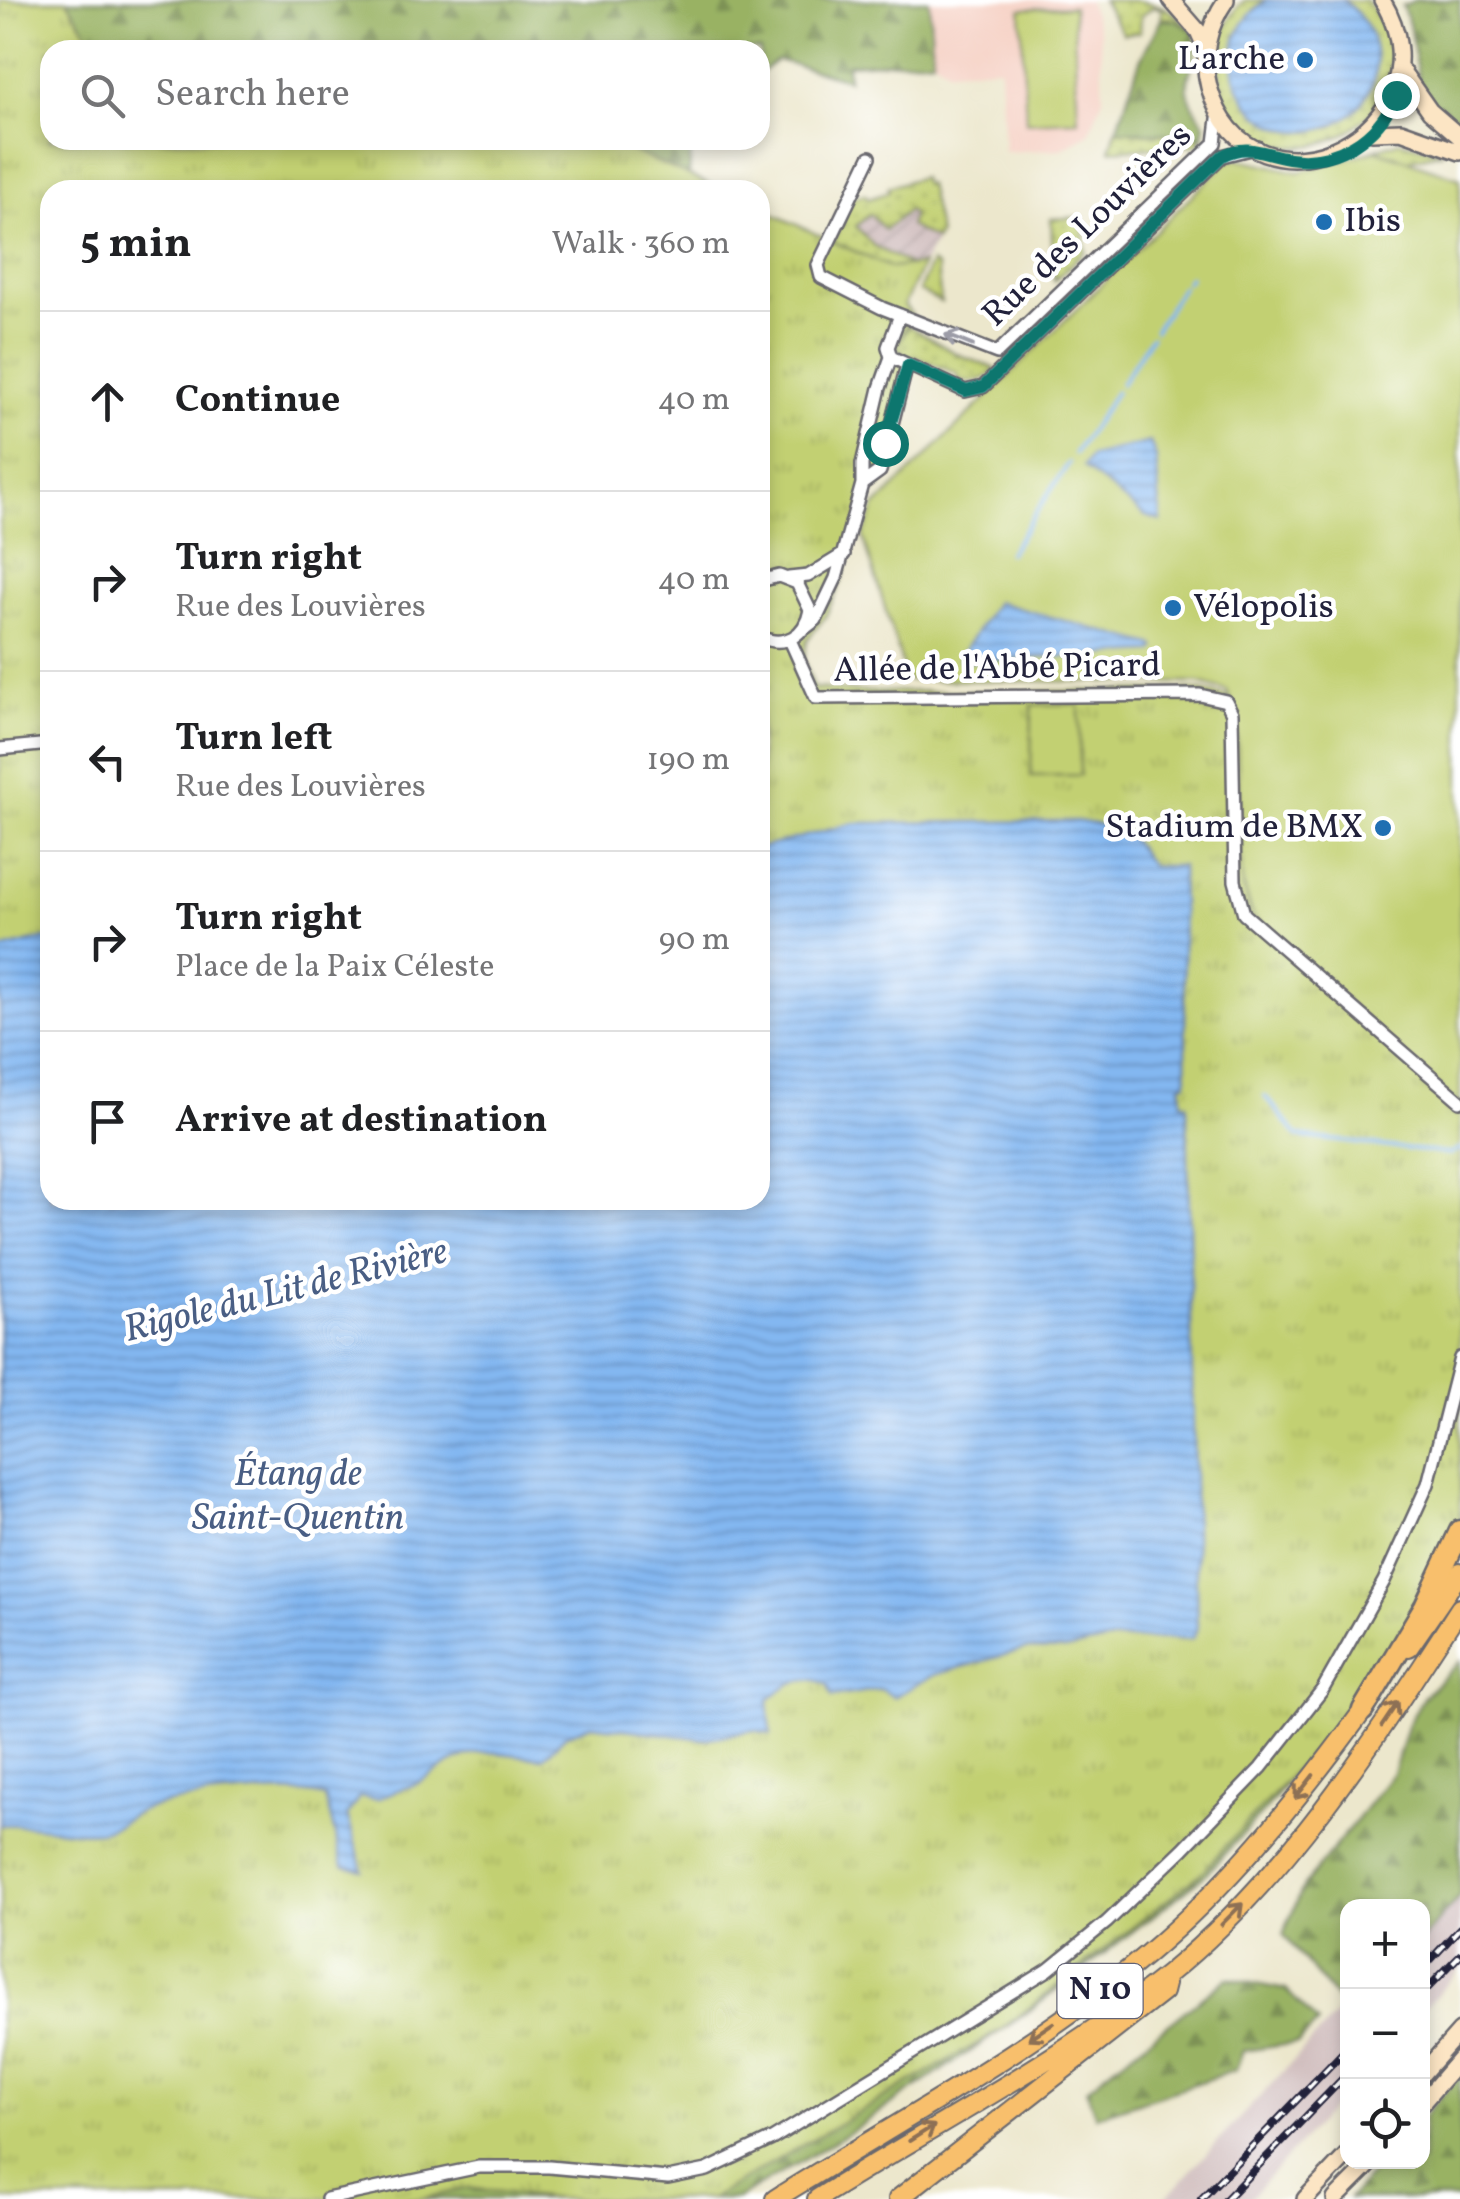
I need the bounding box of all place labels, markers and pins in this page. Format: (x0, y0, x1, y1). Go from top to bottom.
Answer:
place label: L'arche (1178, 36, 1285, 84)
marker: L'arche (1294, 49, 1316, 71)
place label: Ibis (1344, 198, 1401, 246)
marker: Ibis (1313, 211, 1335, 233)
place label: Vélopolis (1193, 584, 1334, 632)
marker: Vélopolis (1162, 597, 1184, 619)
place label: Stadium de BMX (1105, 804, 1363, 852)
marker: Stadium de BMX (1372, 817, 1394, 839)

